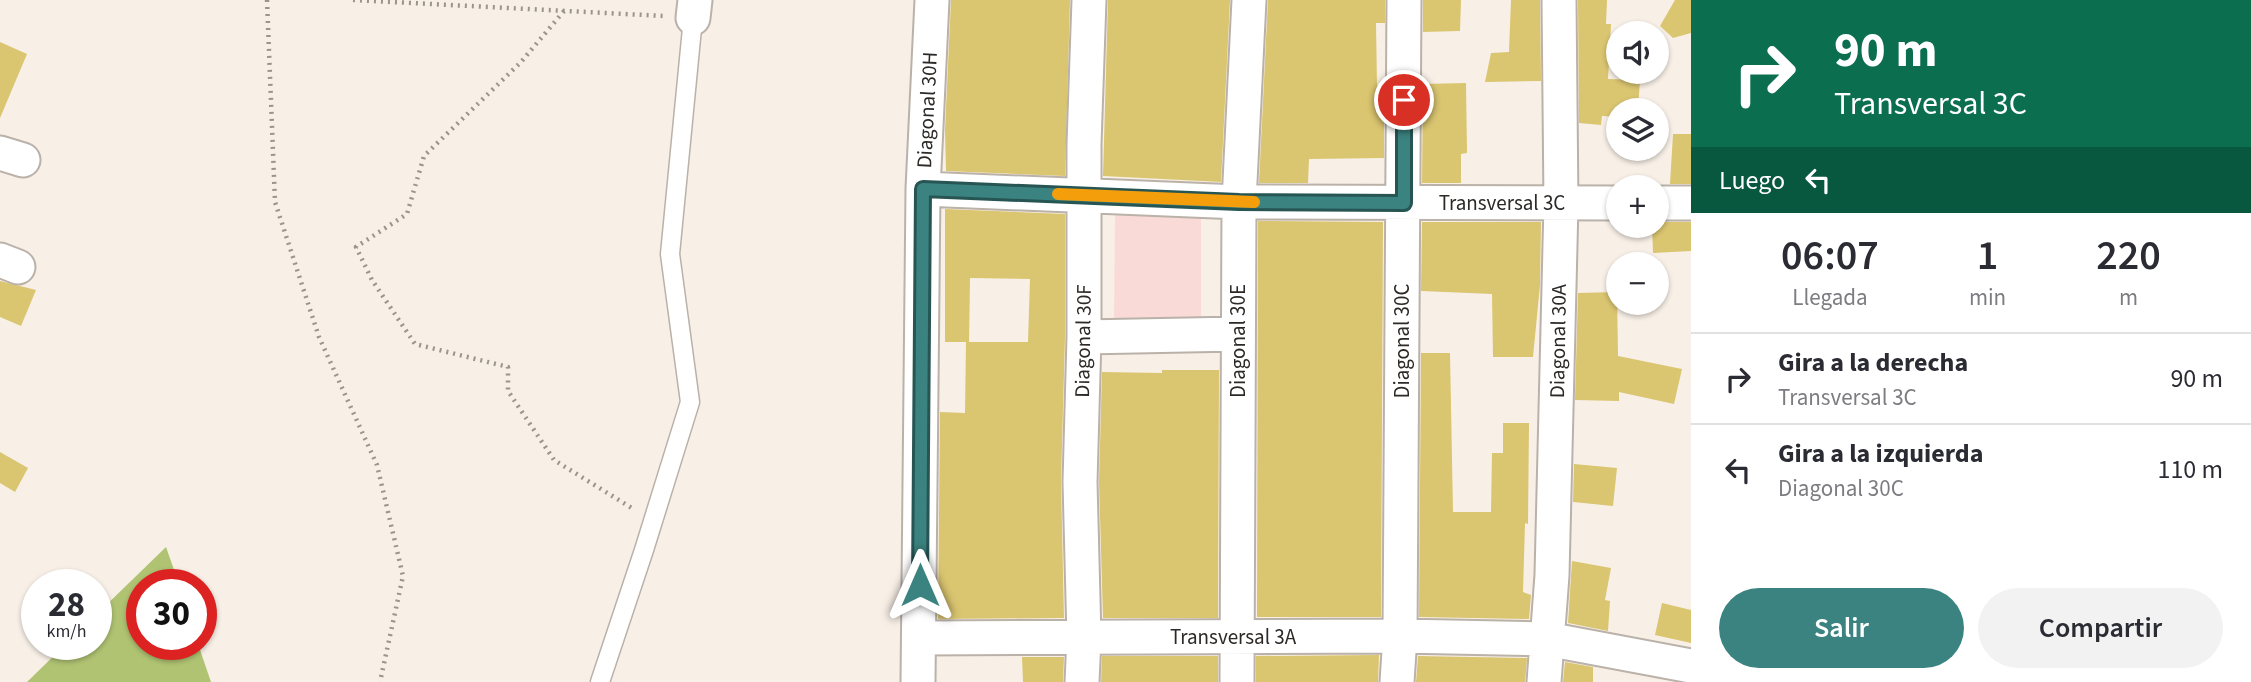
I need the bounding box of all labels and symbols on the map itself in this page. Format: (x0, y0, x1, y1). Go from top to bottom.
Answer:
street label: Diagonal 30H (909, 51, 945, 169)
pin (1374, 70, 1434, 130)
street label: Transversal 3C (1439, 188, 1565, 218)
street label: Diagonal 30A (1542, 283, 1574, 398)
street label: Diagonal 30F (1067, 284, 1099, 398)
street label: Diagonal 30E (1223, 284, 1253, 398)
street label: Diagonal 30C (1387, 284, 1417, 398)
position arrow (883, 548, 957, 622)
speed limit sign: 30 (126, 569, 217, 660)
street label: Transversal 3A (1170, 622, 1297, 652)

